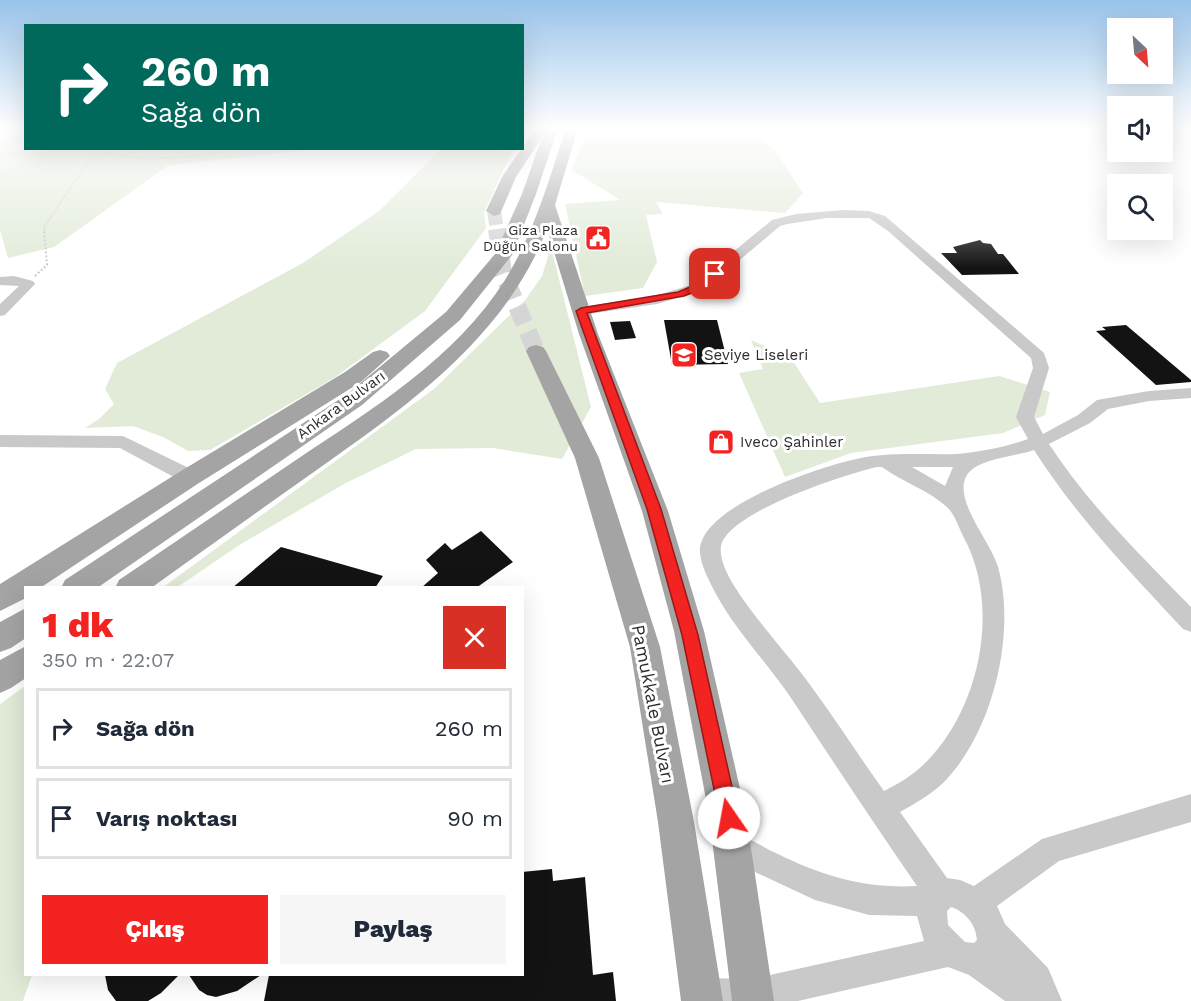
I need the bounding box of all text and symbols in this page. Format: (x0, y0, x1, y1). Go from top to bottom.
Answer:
north arrow (1107, 18, 1173, 84)
map controls (1107, 18, 1173, 240)
text: 260 m (141, 47, 271, 96)
icon: right (42, 48, 120, 126)
button: sound (1107, 96, 1173, 162)
text: Sağa dön (141, 97, 261, 129)
button: search (1107, 174, 1173, 240)
place label: Giza Plaza Düğün Salonu (483, 222, 578, 254)
public building icon: Giza Plaza Düğün Salonu (583, 223, 613, 253)
pin (689, 248, 740, 299)
icon: arrive (698, 257, 731, 290)
school or university icon: Seviye Liseleri (669, 340, 699, 370)
place label: Seviye Liseleri (704, 346, 808, 364)
street label: Ankara Bulvarı (293, 367, 389, 443)
shop icon: Iveco Şahinler (706, 427, 736, 457)
place label: Iveco Şahinler (740, 433, 843, 451)
text: 1 dk (42, 604, 113, 646)
button: close (443, 606, 506, 669)
street label: Pamukkale Bulvarı (628, 623, 679, 785)
text: 350 m · 22:07 (42, 648, 174, 672)
icon: right (45, 712, 78, 745)
text: Sağa dön (96, 716, 195, 741)
text: 260 m (435, 716, 503, 741)
position arrow (697, 786, 761, 850)
icon: arrive (45, 802, 78, 835)
text: Varış noktası (96, 806, 238, 831)
text: 90 m (447, 806, 503, 831)
button: Çıkış (42, 895, 268, 964)
button: Paylaş (280, 895, 506, 964)

